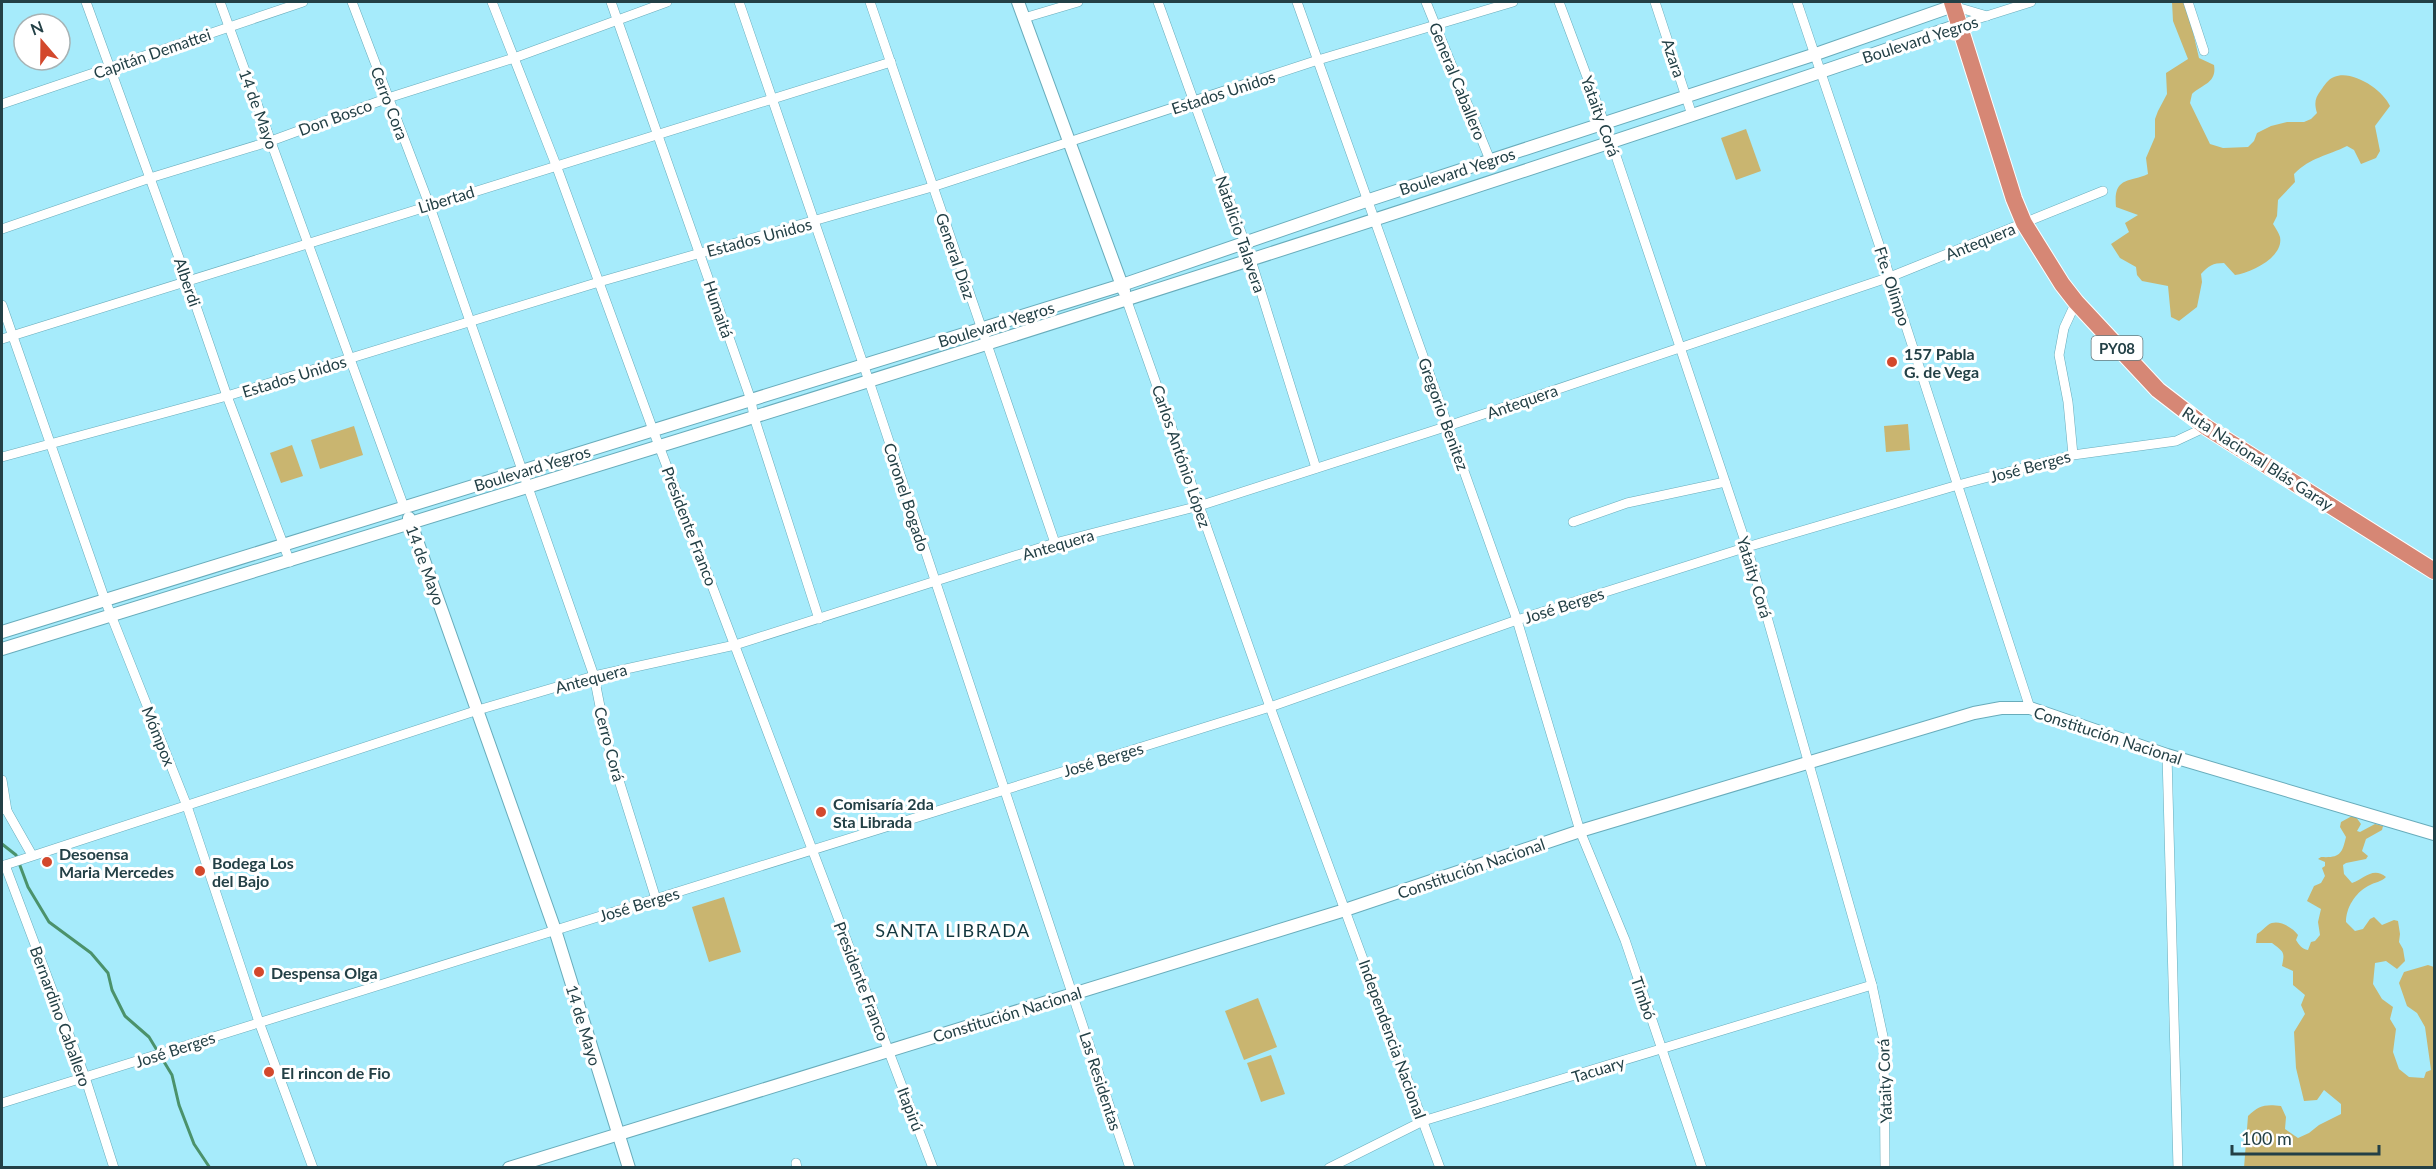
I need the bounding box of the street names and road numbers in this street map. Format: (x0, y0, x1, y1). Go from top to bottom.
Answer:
street label: Boulevard Yegros (1860, 11, 1980, 67)
street label: General Caballero (1426, 19, 1490, 143)
street label: Capitán Demattei (91, 24, 213, 82)
street label: Azara (1659, 36, 1689, 80)
street label: Cerro Cora (367, 64, 413, 142)
street label: 14 de Mayo (236, 66, 282, 152)
street label: Estados Unidos (1169, 66, 1277, 118)
street label: Yataity Corá (1578, 73, 1624, 159)
street label: Don Bosco (296, 95, 374, 139)
street label: Boulevard Yegros (1397, 143, 1517, 199)
street label: Natalicio Talavera (1212, 173, 1270, 295)
street label: Libertad (416, 181, 476, 217)
street label: General Díaz (932, 210, 980, 302)
street label: Estados Unidos (704, 214, 814, 260)
street label: Antequera (1942, 218, 2018, 264)
street label: Fte. Olimpo (1871, 244, 1915, 328)
street label: Alberdi (171, 255, 205, 309)
street label: Humaitá (700, 278, 738, 340)
street label: Boulevard Yegros (935, 297, 1057, 351)
road number: PY08 (2092, 336, 2142, 360)
street label: Estados Unidos (240, 351, 349, 401)
street label: Gregorio Benitez (1415, 355, 1473, 473)
street label: Antequera (1484, 380, 1560, 422)
street label: Carlos António López (1149, 382, 1215, 530)
street label: Ruta Nacional Blás Garay (2179, 402, 2338, 514)
street label: Coronel Bogado (881, 440, 933, 554)
street label: Boulevard Yegros (471, 441, 593, 495)
street label: José Berges (1988, 446, 2073, 486)
street label: Presidente Franco (659, 464, 721, 588)
street label: 14 de Mayo (403, 522, 449, 608)
street label: Antequera (1020, 525, 1096, 563)
street label: Yataity Corá (1734, 534, 1776, 620)
street label: José Berges (1522, 583, 1606, 627)
street label: Antequera (553, 659, 629, 697)
street label: Constitución Nacional (2032, 702, 2184, 768)
street label: Mómpox (138, 703, 180, 769)
street label: Cerro Corá (591, 704, 629, 784)
street label: José Berges (1061, 738, 1145, 780)
street label: Constitución Nacional (1395, 834, 1547, 902)
street label: José Berges (597, 883, 681, 925)
street label: Presidente Franco (831, 919, 893, 1043)
street label: Bernardino Caballero (27, 943, 95, 1089)
street label: Independencia Nacional (1355, 957, 1431, 1121)
street label: Timbó (1628, 974, 1660, 1022)
street label: 14 de Mayo (563, 982, 605, 1068)
street label: Constitución Nacional (930, 982, 1084, 1046)
street label: José Berges (133, 1027, 217, 1071)
street label: Las Residentas (1076, 1029, 1126, 1133)
street label: Yataity Corá (1873, 1038, 1895, 1124)
street label: Tacuary (1569, 1052, 1627, 1086)
street label: Itapirú (894, 1084, 928, 1134)

